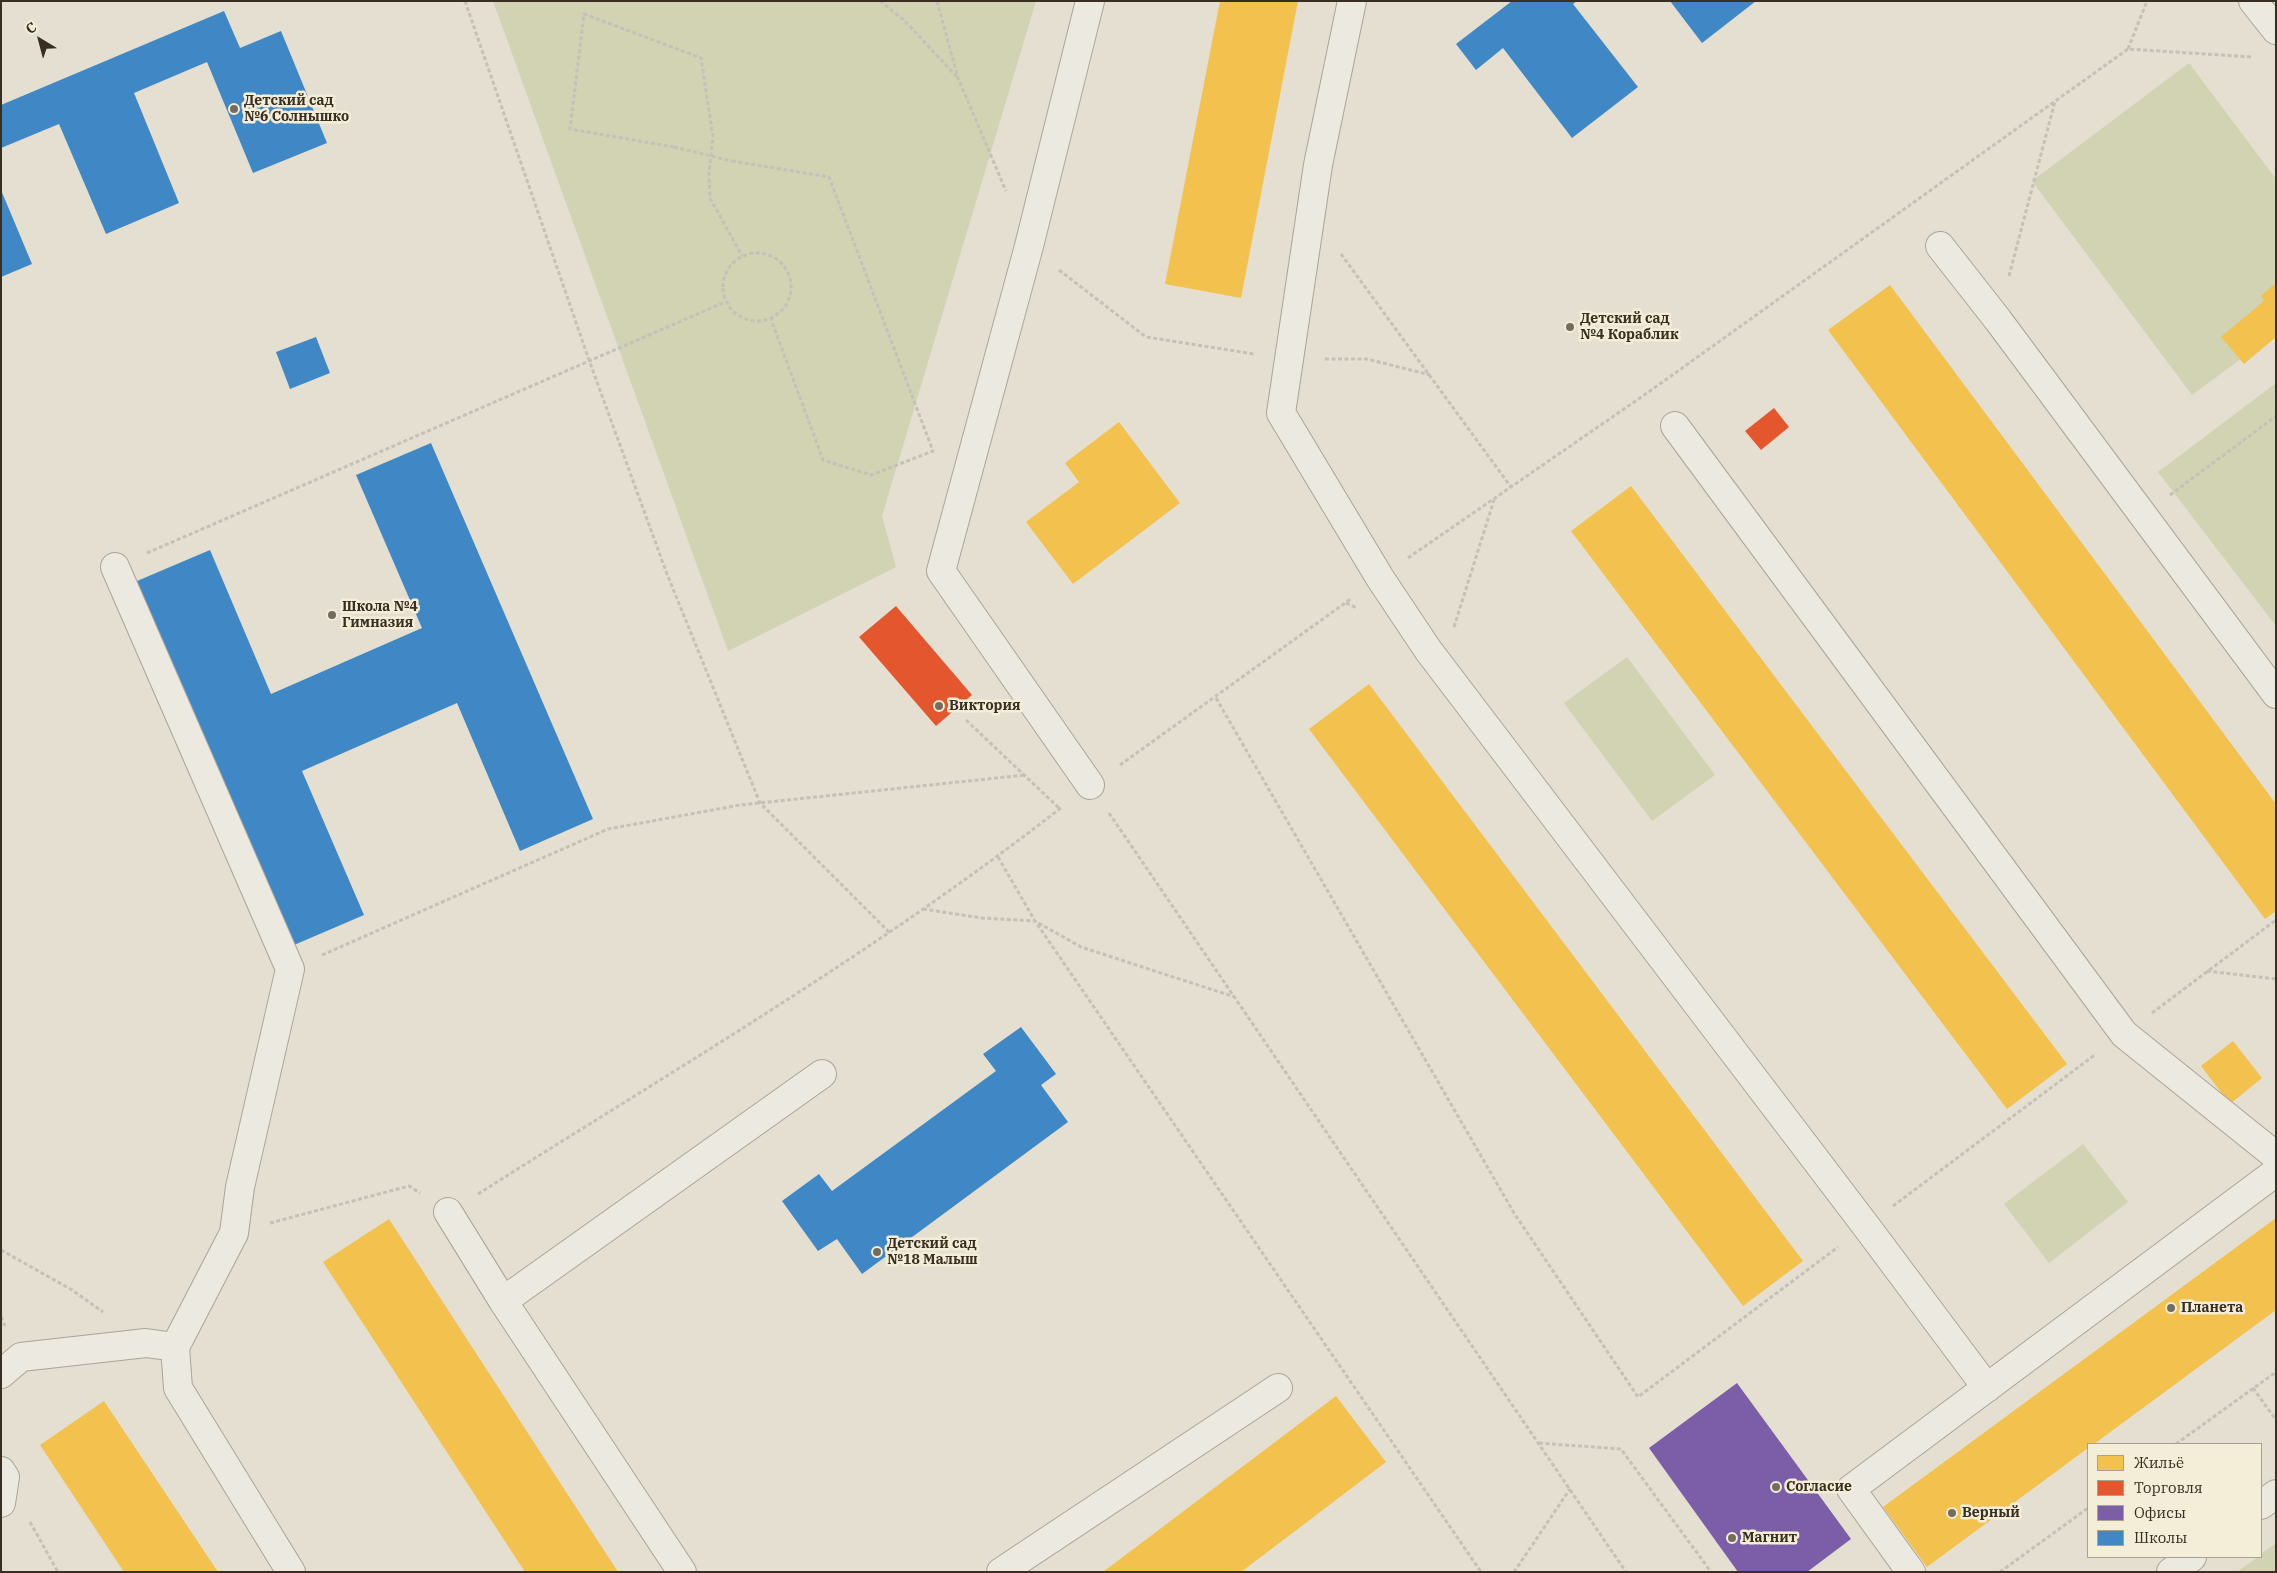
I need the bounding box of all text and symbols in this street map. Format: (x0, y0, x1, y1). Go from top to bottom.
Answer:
north arrow (15, 15, 65, 65)
text: С (22, 18, 40, 38)
place label: Детский сад №6 Солнышко (244, 93, 349, 125)
marker: Детский сад №6 Солнышко (228, 103, 240, 115)
place label: Детский сад №4 Кораблик (1580, 311, 1679, 344)
marker: Детский сад №4 Кораблик (1564, 321, 1576, 333)
place label: Школа №4 Гимназия (342, 599, 418, 632)
marker: Школа №4 Гимназия (326, 609, 338, 621)
place label: Виктория (949, 698, 1021, 714)
marker: Виктория (933, 700, 945, 712)
place label: Детский сад №18 Малыш (887, 1236, 978, 1268)
marker: Детский сад №18 Малыш (871, 1246, 883, 1258)
place label: Планета (2181, 1300, 2243, 1316)
marker: Планета (2165, 1302, 2177, 1314)
legend (2087, 1443, 2262, 1558)
text: Жильё (2134, 1453, 2184, 1472)
text: Торговля (2134, 1478, 2203, 1497)
place label: Согласие (1786, 1479, 1852, 1495)
marker: Согласие (1770, 1481, 1782, 1493)
text: Офисы (2134, 1503, 2186, 1522)
place label: Верный (1962, 1505, 2020, 1521)
marker: Верный (1946, 1507, 1958, 1519)
text: Школы (2134, 1528, 2187, 1547)
place label: Магнит (1742, 1530, 1797, 1546)
marker: Магнит (1726, 1532, 1738, 1544)

